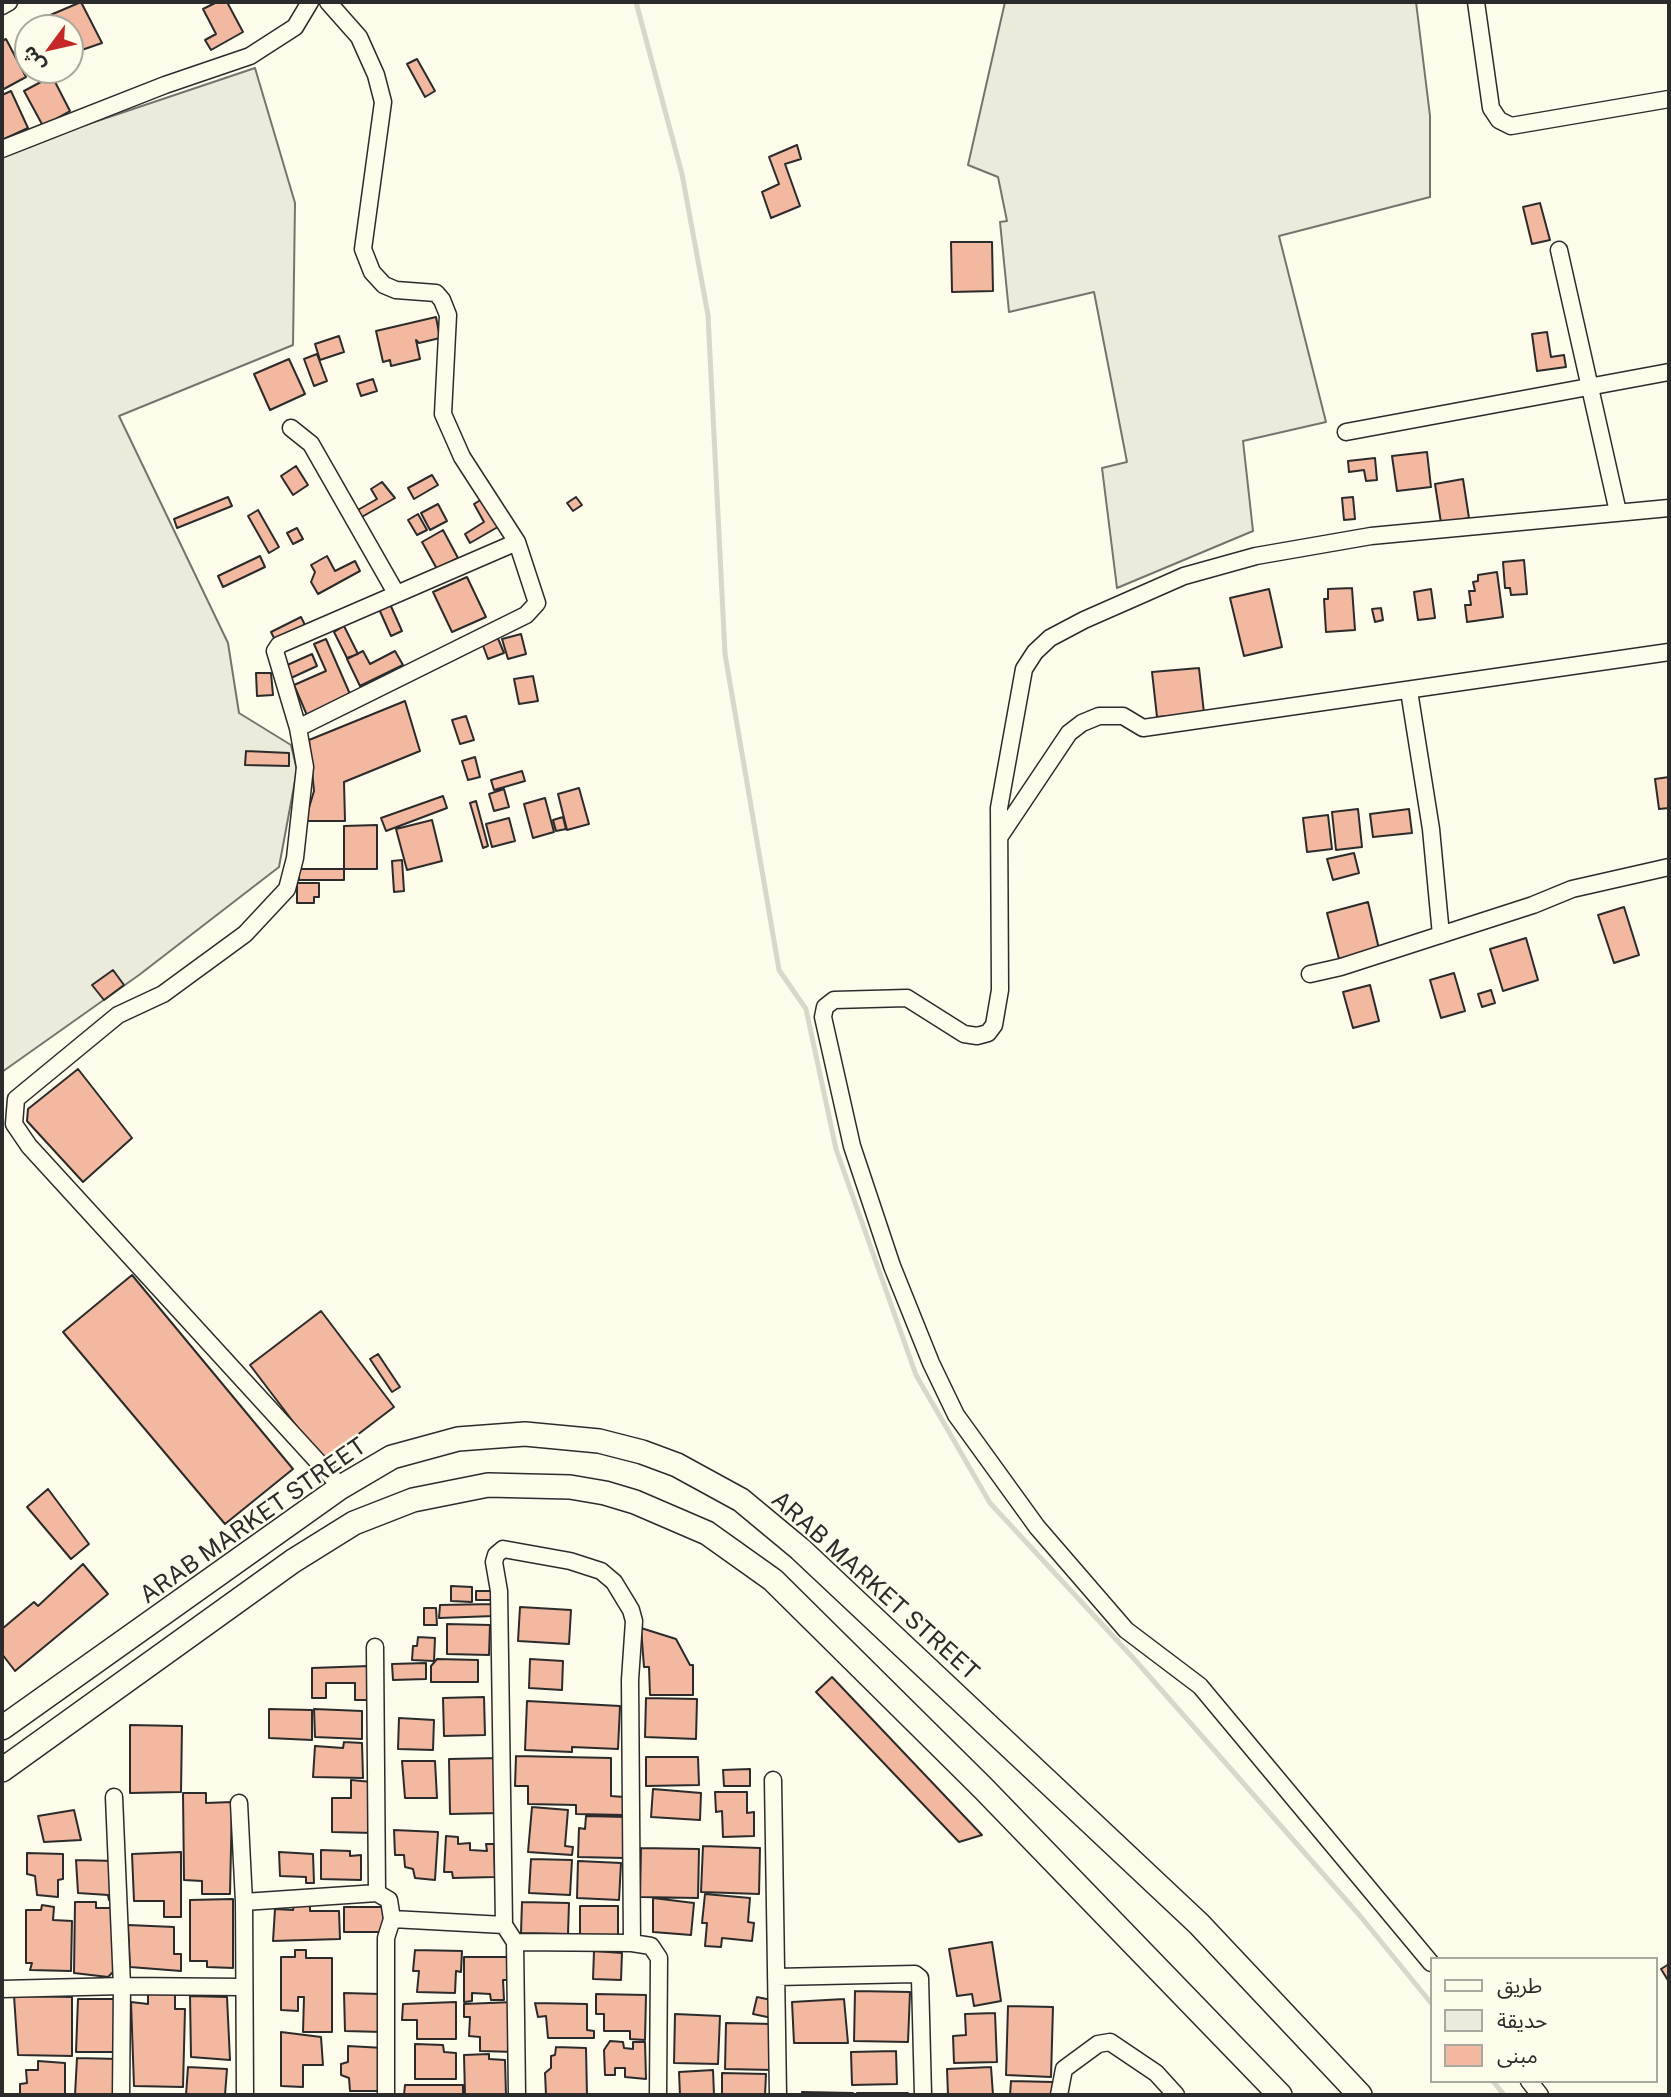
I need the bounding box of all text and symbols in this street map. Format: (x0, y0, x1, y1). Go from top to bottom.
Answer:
north arrow (14, 14, 84, 84)
text: ش (17, 42, 49, 76)
street label: ARAB MARKET STREET (134, 1432, 372, 1610)
street label: ARAB MARKET STREET (765, 1485, 985, 1687)
legend (1430, 1957, 1657, 2083)
text: طريق (1497, 1973, 1542, 1998)
text: حديقة (1497, 2008, 1547, 2033)
text: مبنى (1497, 2043, 1538, 2068)

